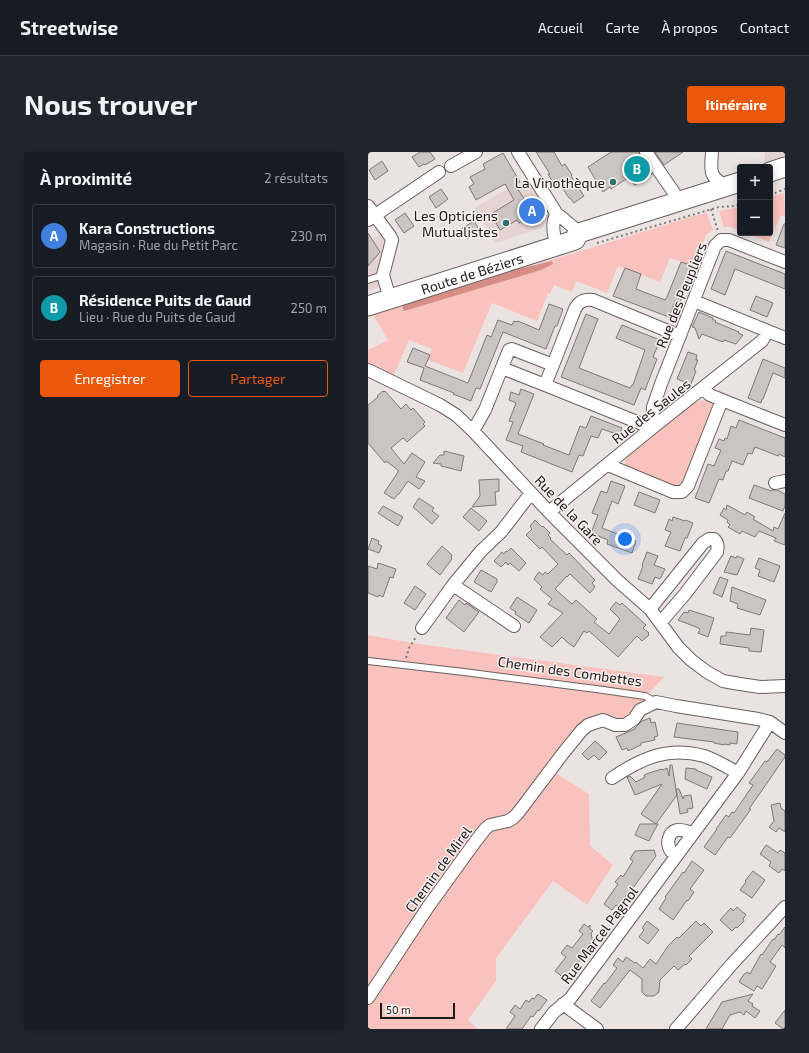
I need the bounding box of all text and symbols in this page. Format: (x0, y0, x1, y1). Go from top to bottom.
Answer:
text: Streetwise (20, 16, 118, 39)
text: Accueil (538, 19, 583, 36)
text: Carte (605, 19, 640, 36)
text: À propos (662, 19, 718, 36)
text: Contact (740, 19, 789, 36)
button: Itinéraire (687, 86, 785, 123)
text: Nous trouver (24, 87, 197, 121)
pin: B (624, 154, 650, 184)
map controls (737, 164, 773, 236)
button: + (737, 164, 773, 200)
text: À proximité (40, 168, 132, 188)
text: 2 résultats (264, 170, 328, 186)
place label: La Vinothèque (515, 174, 605, 191)
marker: La Vinothèque (608, 177, 618, 187)
pin: A (519, 196, 545, 226)
button: − (737, 200, 773, 236)
place label: Les Opticiens Mutualistes (414, 207, 498, 240)
marker: Les Opticiens Mutualistes (501, 218, 511, 228)
text: Kara Constructions (79, 219, 215, 237)
text: A (50, 228, 58, 244)
text: 230 m (290, 228, 327, 244)
text: Magasin · Rue du Petit Parc (79, 237, 238, 253)
street label: Rue des Peupliers (652, 240, 710, 350)
street label: Route de Béziers (419, 249, 525, 297)
text: Résidence Puits de Gaud (79, 291, 251, 309)
text: B (50, 300, 58, 316)
text: 250 m (291, 300, 327, 316)
text: Lieu · Rue du Puits de Gaud (79, 309, 236, 325)
button: Enregistrer (40, 360, 180, 397)
button: Partager (188, 360, 328, 397)
street label: Rue des Saules (608, 375, 694, 447)
street label: Rue de la Gare (532, 472, 606, 548)
your location (615, 529, 635, 549)
street label: Chemin des Combettes (497, 652, 643, 690)
street label: Chemin de Mirel (401, 822, 475, 915)
street label: Rue Marcel Pagnol (557, 882, 642, 987)
scale bar (380, 1001, 455, 1020)
text: 50 m (386, 1003, 411, 1016)

